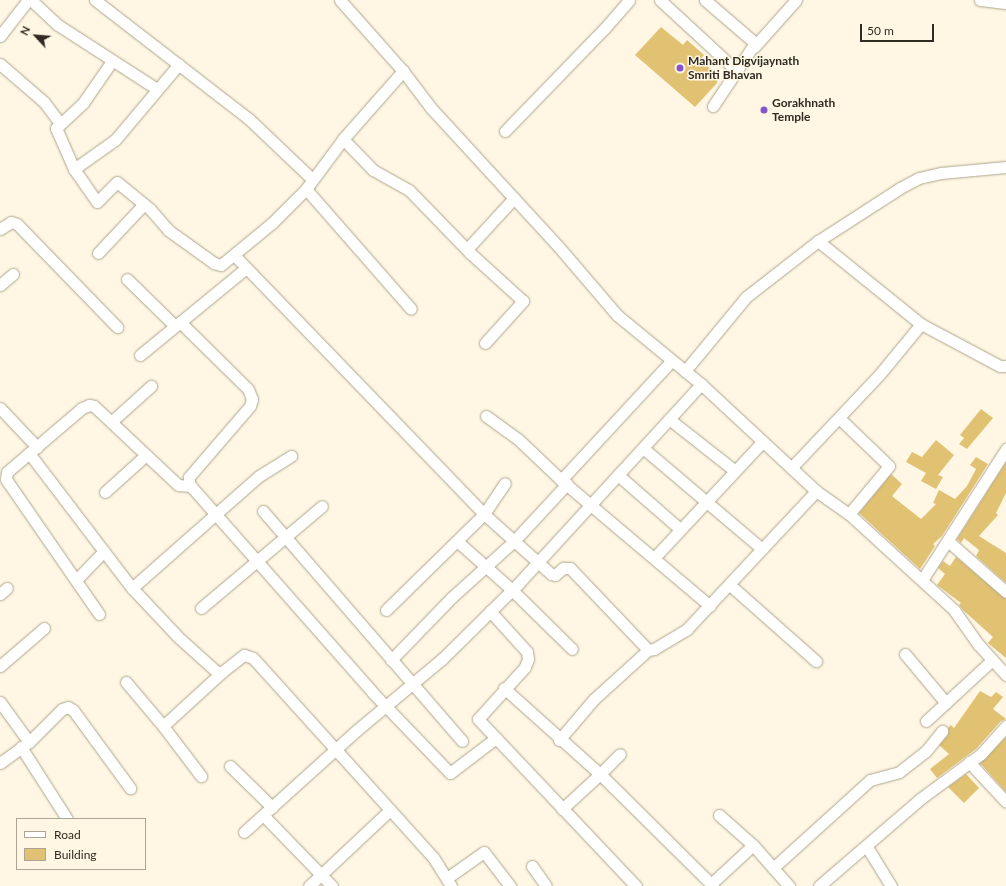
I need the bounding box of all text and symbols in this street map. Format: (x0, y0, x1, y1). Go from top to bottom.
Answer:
north arrow (16, 16, 56, 56)
scale bar (862, 16, 936, 42)
text: 50 m (867, 23, 894, 38)
text: N (17, 24, 32, 37)
place label: Mahant Digvijaynath Smriti Bhavan (688, 54, 799, 82)
marker: Mahant Digvijaynath Smriti Bhavan (675, 63, 685, 73)
place label: Gorakhnath Temple (772, 96, 835, 124)
marker: Gorakhnath Temple (759, 105, 769, 115)
legend (16, 818, 146, 870)
text: Road (54, 827, 81, 842)
text: Building (54, 847, 97, 862)

